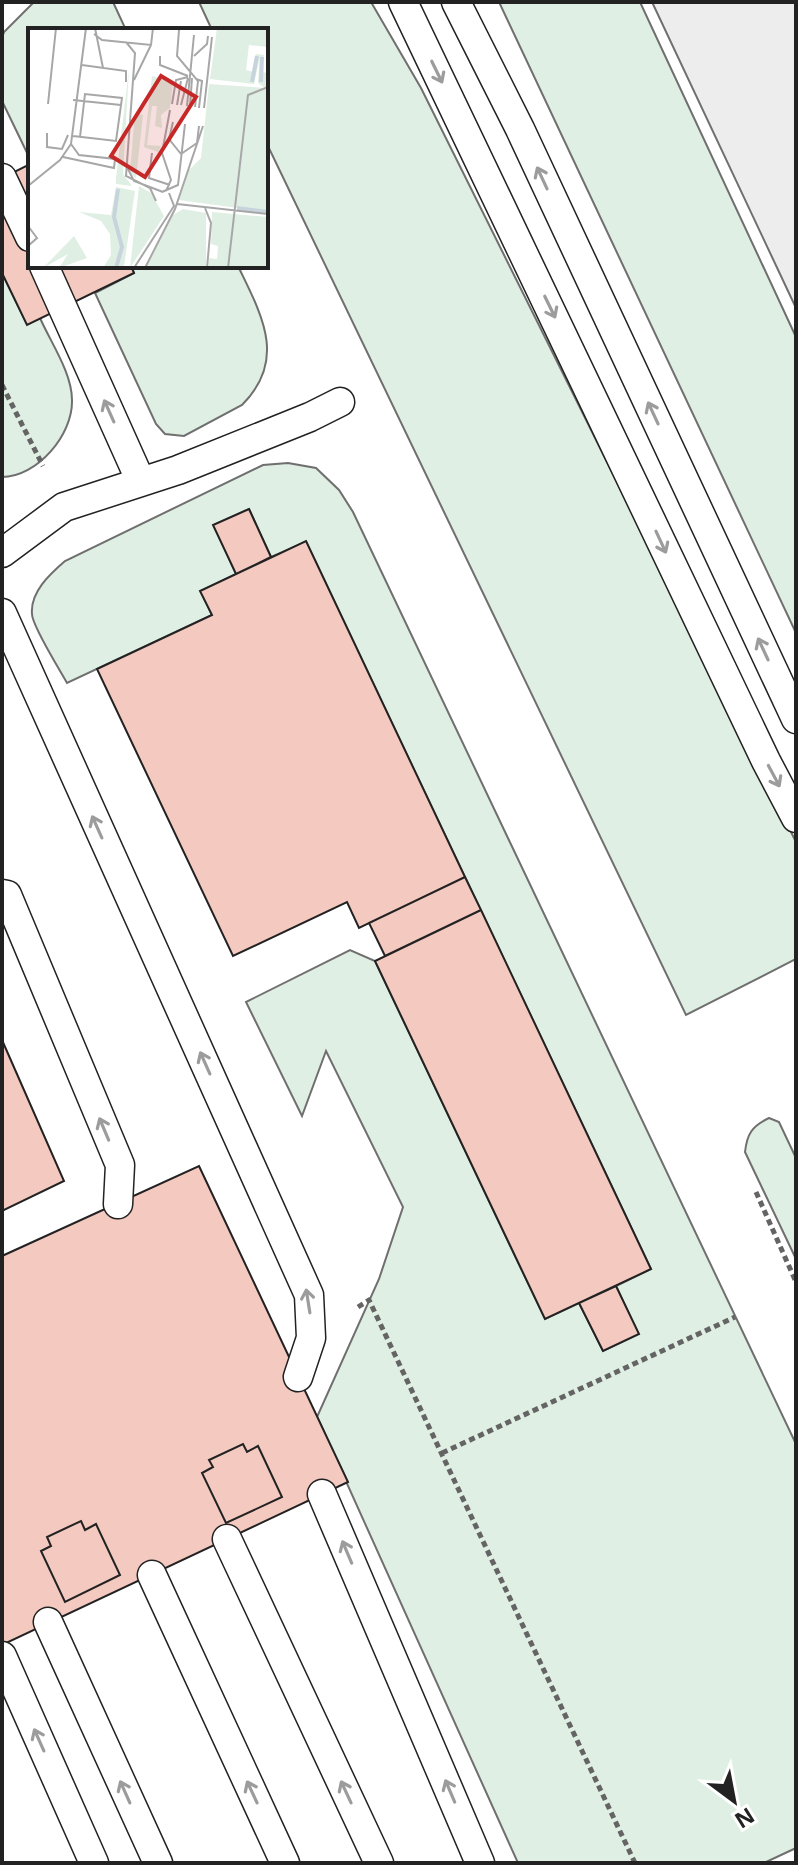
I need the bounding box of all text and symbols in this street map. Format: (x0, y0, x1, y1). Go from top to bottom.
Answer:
inset map (28, 28, 268, 268)
one-way arrow (430, 60, 445, 84)
one-way arrow (534, 166, 549, 190)
one-way arrow (542, 294, 558, 318)
one-way arrow (101, 399, 116, 423)
one-way arrow (645, 402, 660, 426)
one-way arrow (654, 529, 669, 553)
one-way arrow (755, 637, 770, 661)
one-way arrow (766, 764, 782, 787)
one-way arrow (89, 815, 104, 839)
one-way arrow (197, 1051, 212, 1075)
one-way arrow (96, 1117, 111, 1142)
one-way arrow (300, 1289, 315, 1315)
one-way arrow (339, 1541, 354, 1565)
one-way arrow (31, 1729, 46, 1753)
north arrow (694, 1761, 774, 1841)
one-way arrow (441, 1779, 456, 1804)
one-way arrow (117, 1780, 132, 1804)
one-way arrow (244, 1780, 259, 1804)
one-way arrow (338, 1781, 353, 1805)
text: N (730, 1801, 761, 1836)

